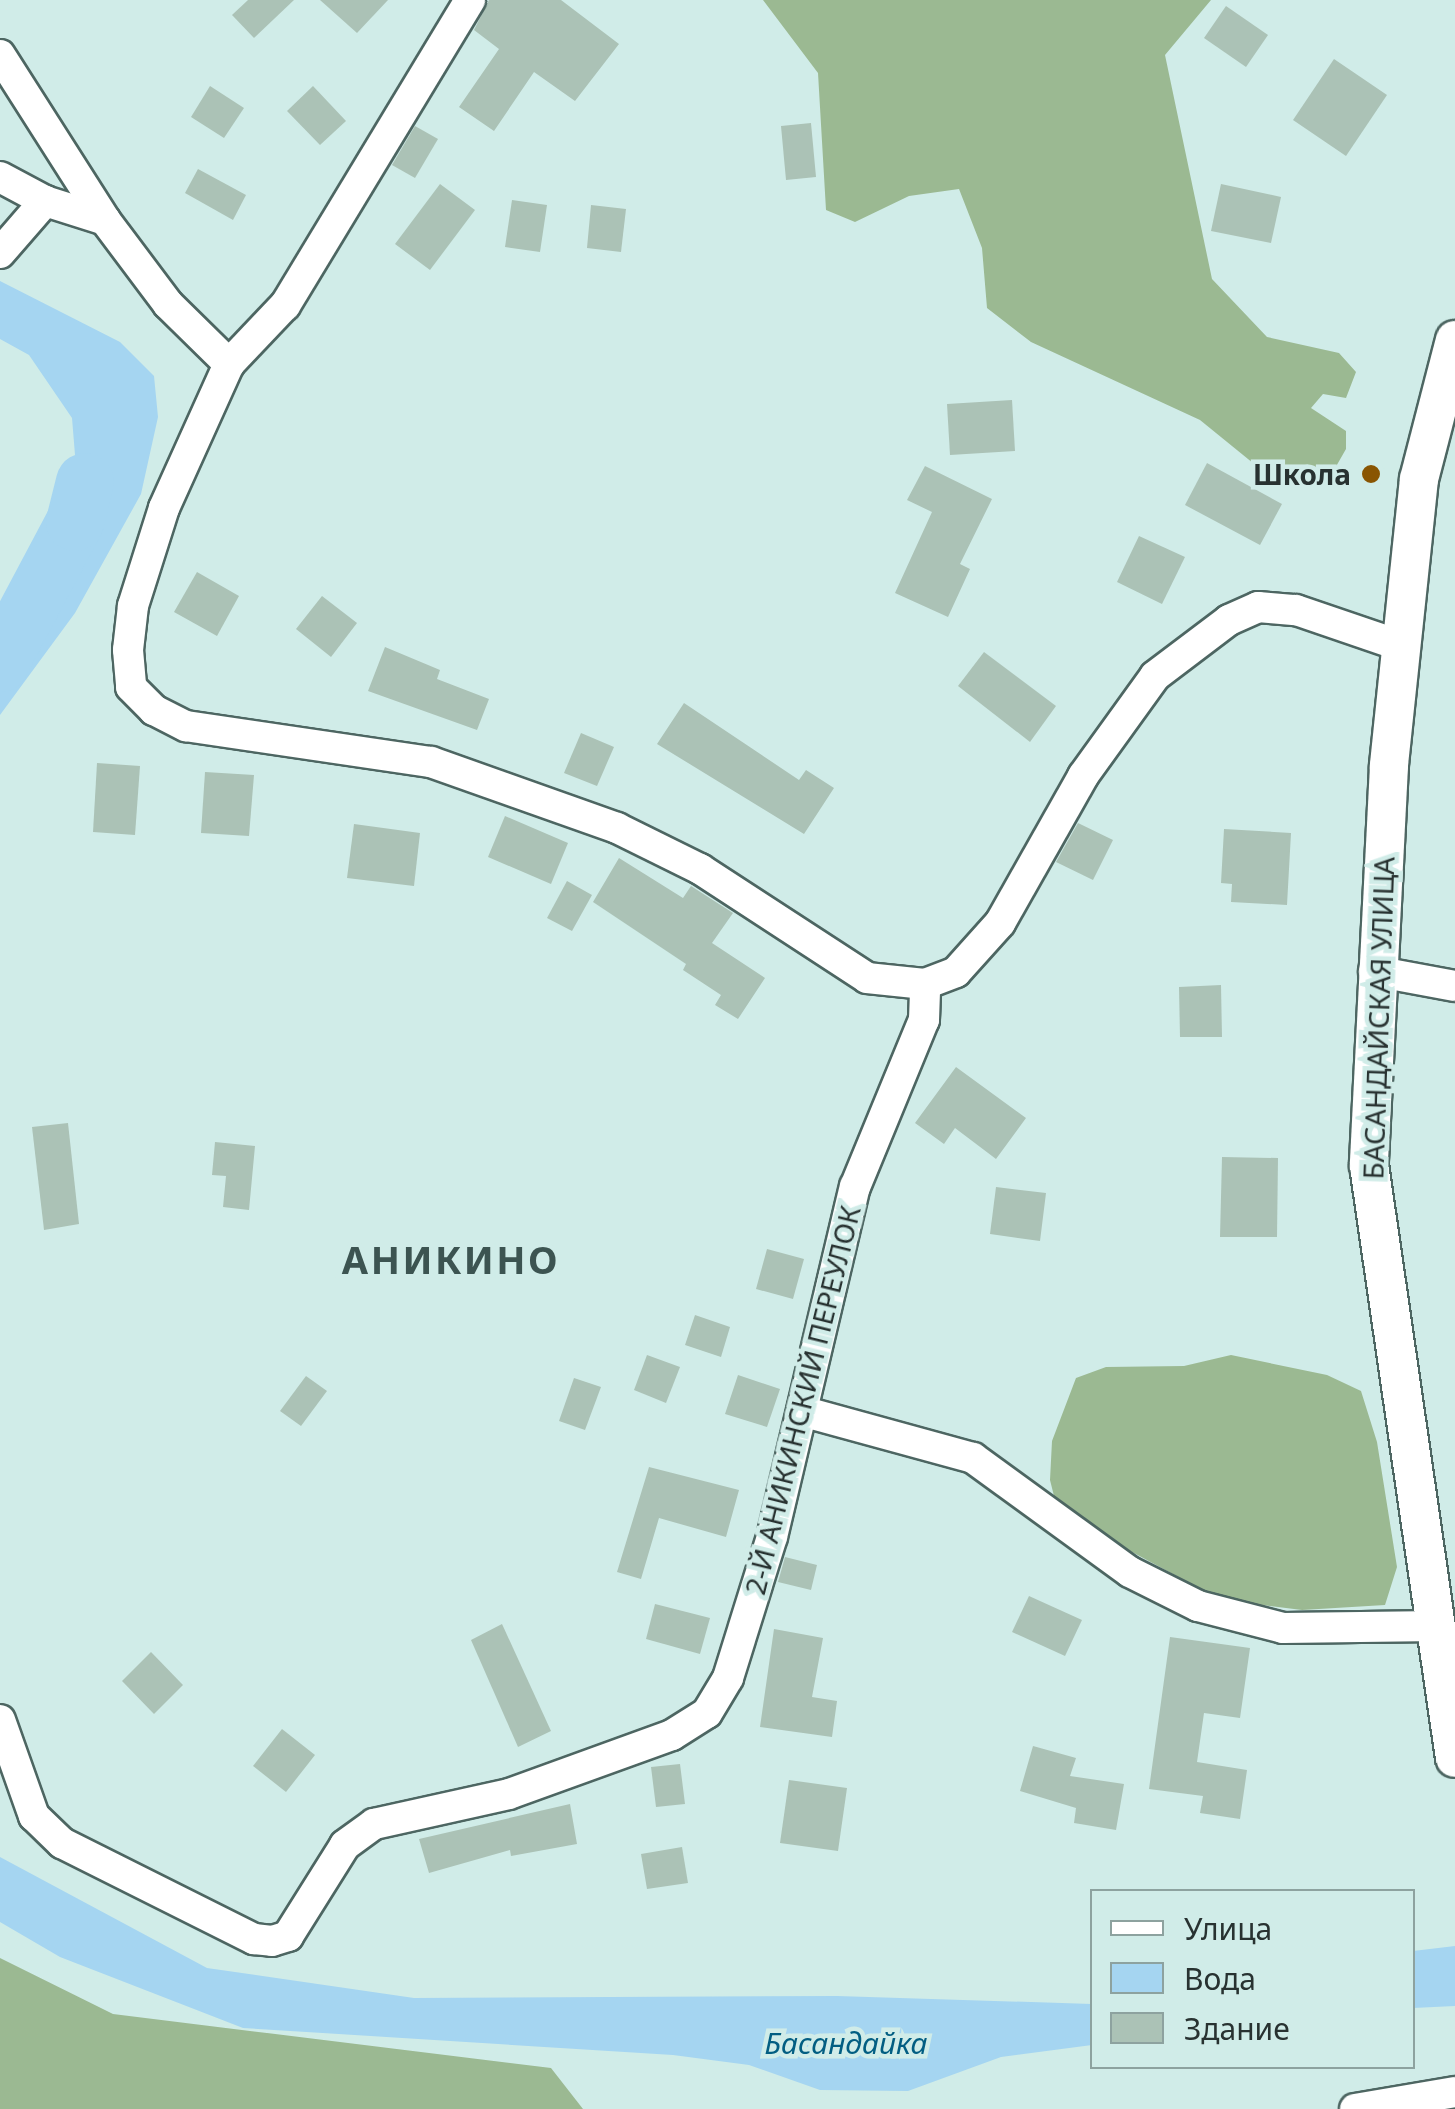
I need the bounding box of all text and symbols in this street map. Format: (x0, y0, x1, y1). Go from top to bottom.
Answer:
place label: Школа (1253, 457, 1351, 491)
marker: Школа (1360, 463, 1382, 485)
street label: БАСАНДАЙСКАЯ УЛИЦА (1356, 856, 1400, 1180)
street label: 2-Й АНИКИНСКИЙ ПЕРЕУЛОК (737, 1202, 867, 1598)
district label: АНИКИНО (342, 1237, 560, 1283)
legend (1090, 1889, 1415, 2069)
text: Улица (1184, 1908, 1272, 1949)
text: Вода (1184, 1958, 1256, 1999)
text: Здание (1184, 2008, 1290, 2049)
water label: Басандайка (764, 2025, 928, 2061)

